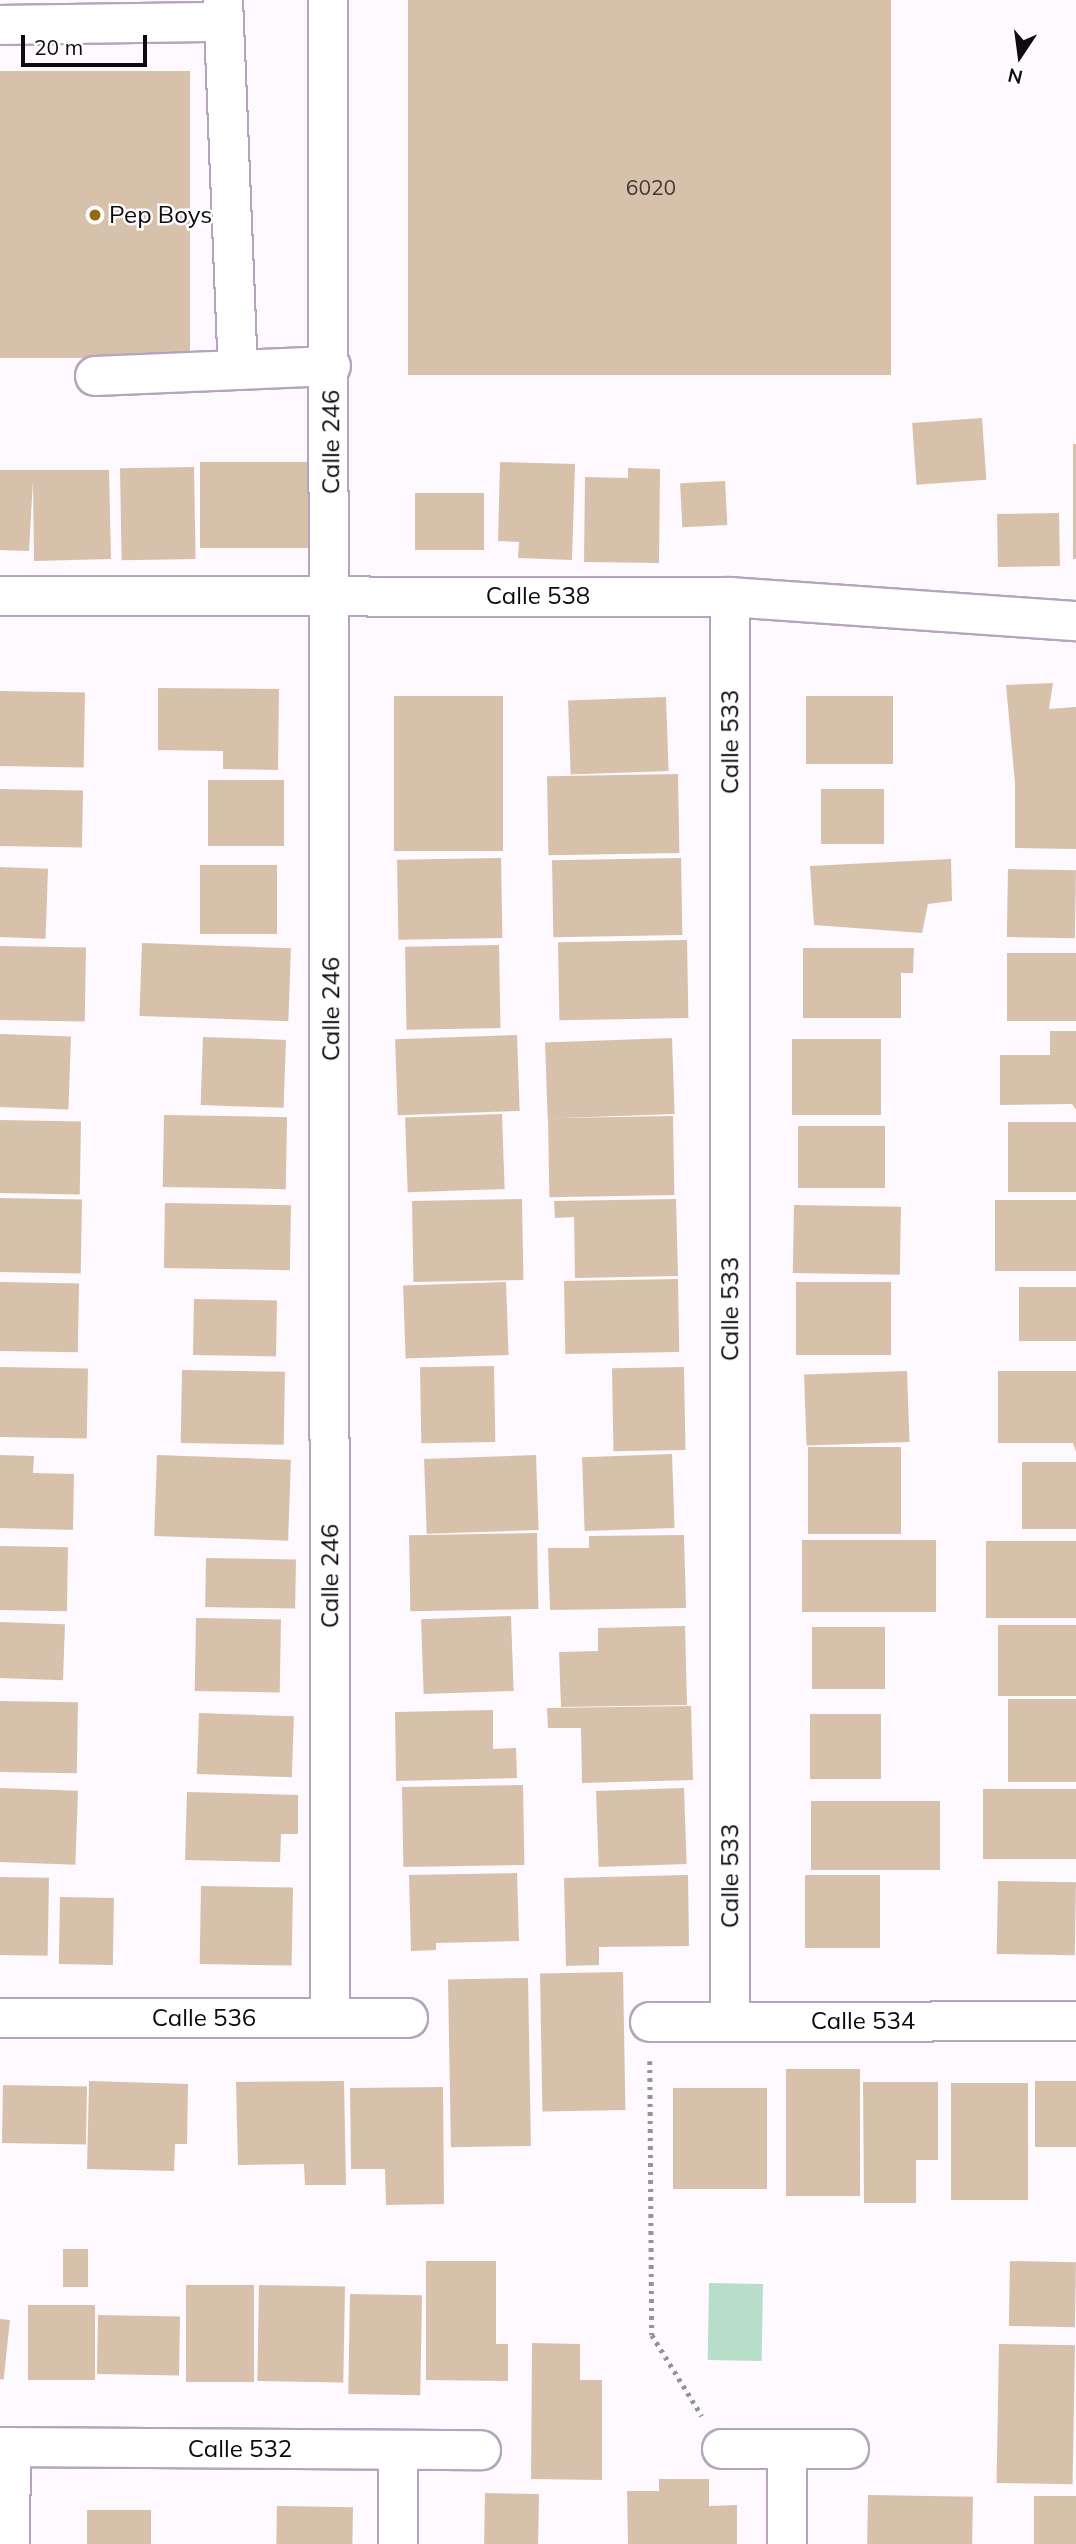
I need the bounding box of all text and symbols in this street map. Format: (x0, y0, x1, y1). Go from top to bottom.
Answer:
scale bar (24, 21, 150, 65)
north arrow (985, 21, 1055, 91)
text: 20 m (34, 34, 83, 60)
text: N (1006, 63, 1025, 90)
house number: 6020 (626, 174, 676, 200)
place label: Pep Boys (109, 201, 212, 229)
marker: Pep Boys (87, 207, 103, 223)
street label: Calle 246 (317, 390, 345, 494)
street label: Calle 538 (486, 582, 590, 610)
street label: Calle 533 (716, 690, 744, 794)
street label: Calle 246 (317, 957, 345, 1061)
street label: Calle 533 (716, 1257, 744, 1361)
street label: Calle 246 (316, 1524, 344, 1628)
street label: Calle 533 (716, 1824, 744, 1928)
street label: Calle 536 (152, 2004, 256, 2032)
street label: Calle 534 (811, 2007, 915, 2035)
street label: Calle 532 (188, 2435, 292, 2463)

